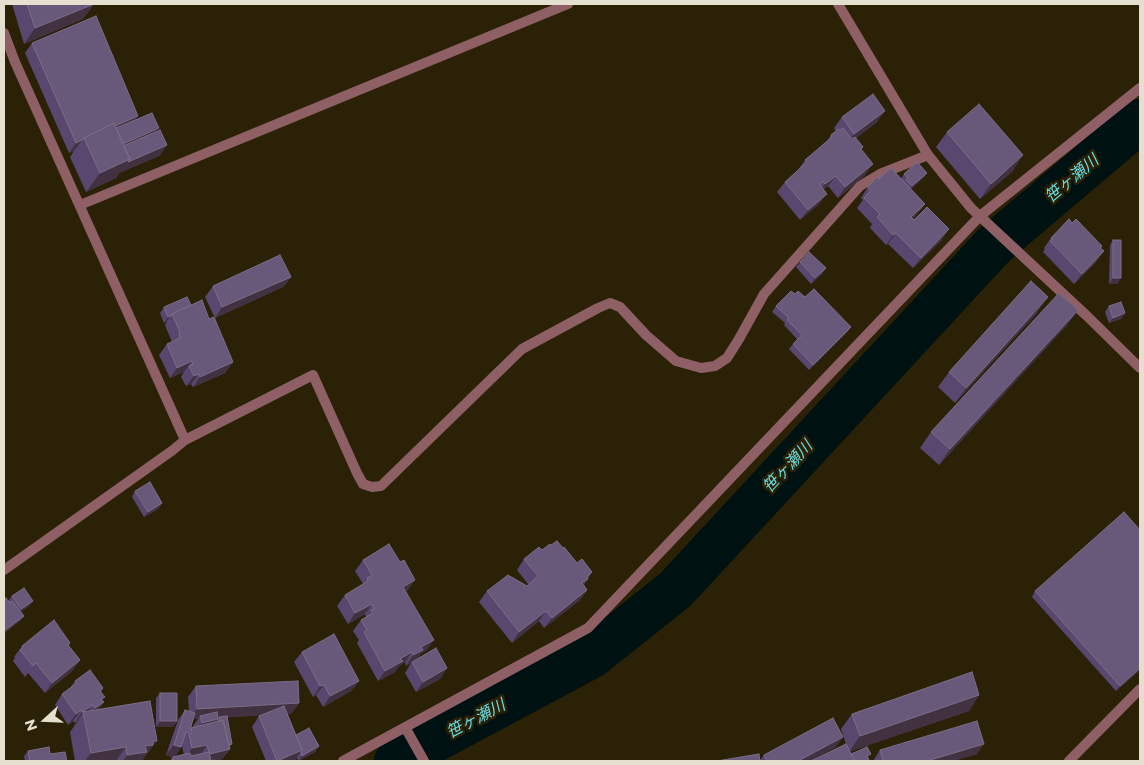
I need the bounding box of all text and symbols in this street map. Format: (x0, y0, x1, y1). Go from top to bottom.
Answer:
water label: 笹ヶ瀬川 (1041, 151, 1103, 207)
water label: 笹ヶ瀬川 (759, 437, 817, 497)
north arrow (20, 695, 70, 745)
water label: 笹ヶ瀬川 (443, 696, 509, 742)
text: N (21, 717, 41, 734)

